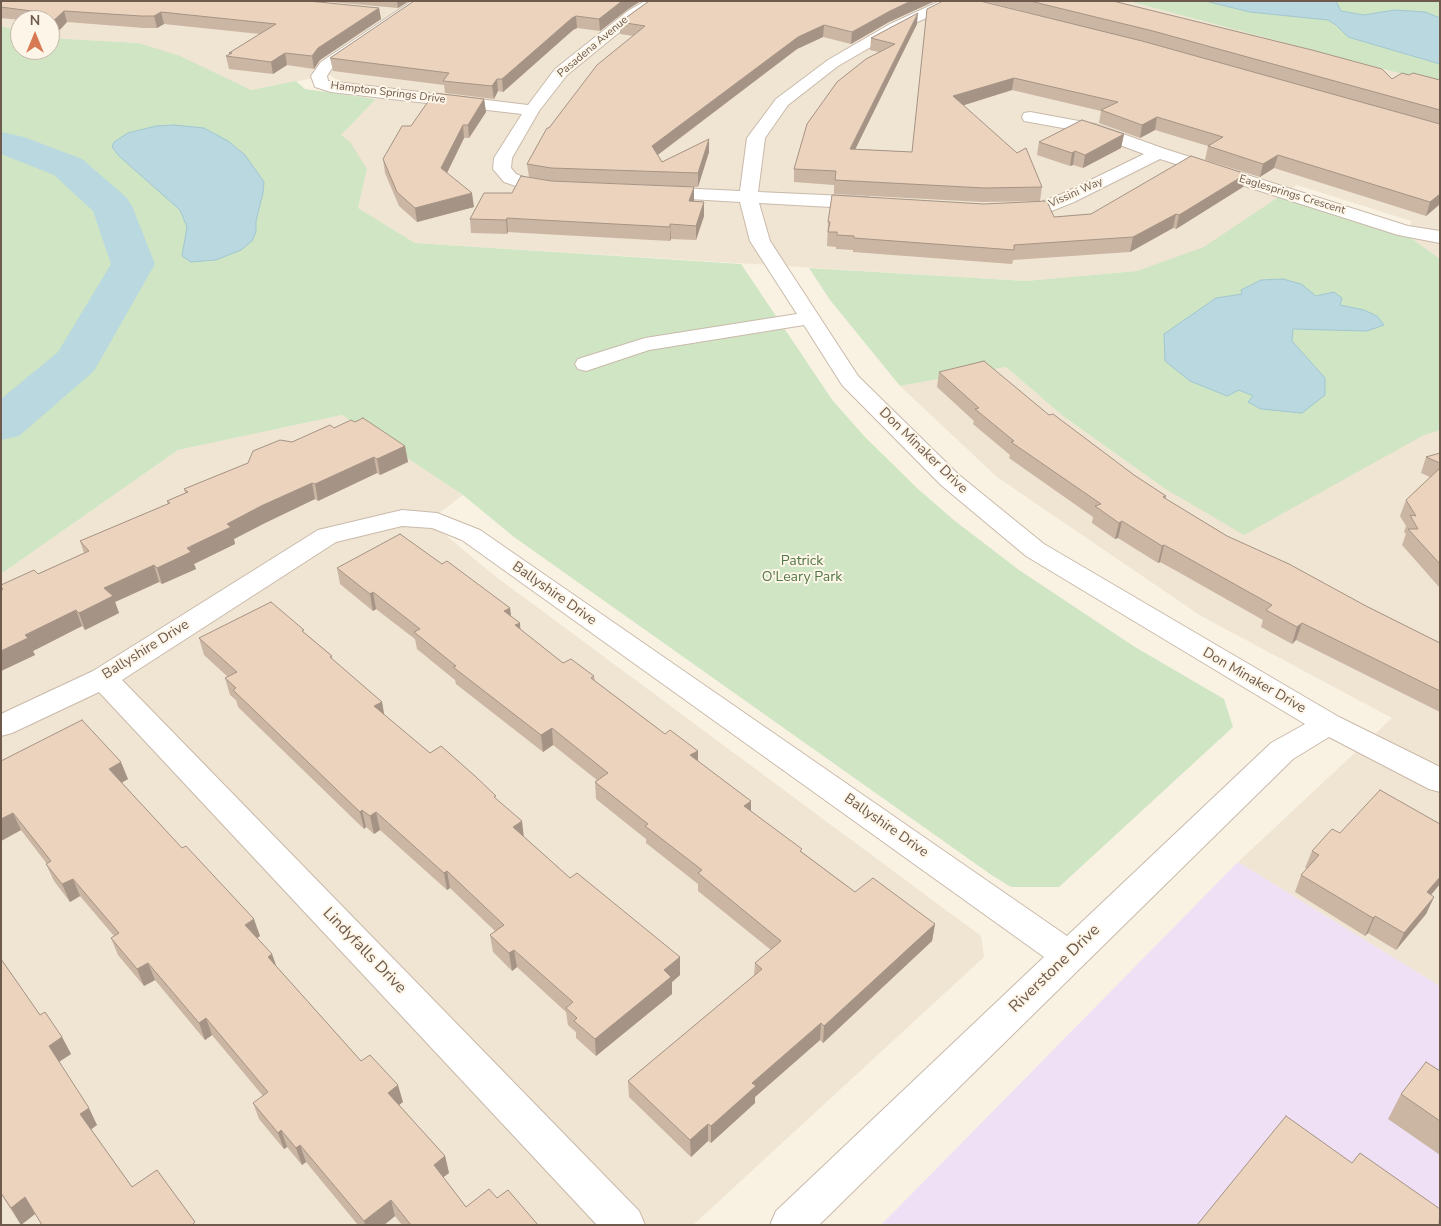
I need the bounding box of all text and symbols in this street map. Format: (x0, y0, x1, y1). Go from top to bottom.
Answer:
north arrow (10, 10, 60, 60)
text: N (30, 11, 40, 30)
street label: Pasadena Avenue (555, 14, 631, 80)
street label: Hampton Springs Drive (330, 79, 446, 107)
street label: Eaglesprings Crescent (1237, 173, 1347, 217)
street label: Vissini Way (1047, 175, 1105, 211)
street label: Don Minaker Drive (875, 405, 971, 497)
park label: Patrick O'Leary Park (762, 554, 842, 586)
street label: Ballyshire Drive (509, 559, 599, 629)
street label: Ballyshire Drive (99, 617, 193, 683)
street label: Don Minaker Drive (1199, 645, 1309, 717)
street label: Ballyshire Drive (841, 791, 931, 861)
street label: Lindyfalls Drive (318, 904, 410, 998)
street label: Riverstone Drive (1006, 921, 1104, 1017)

